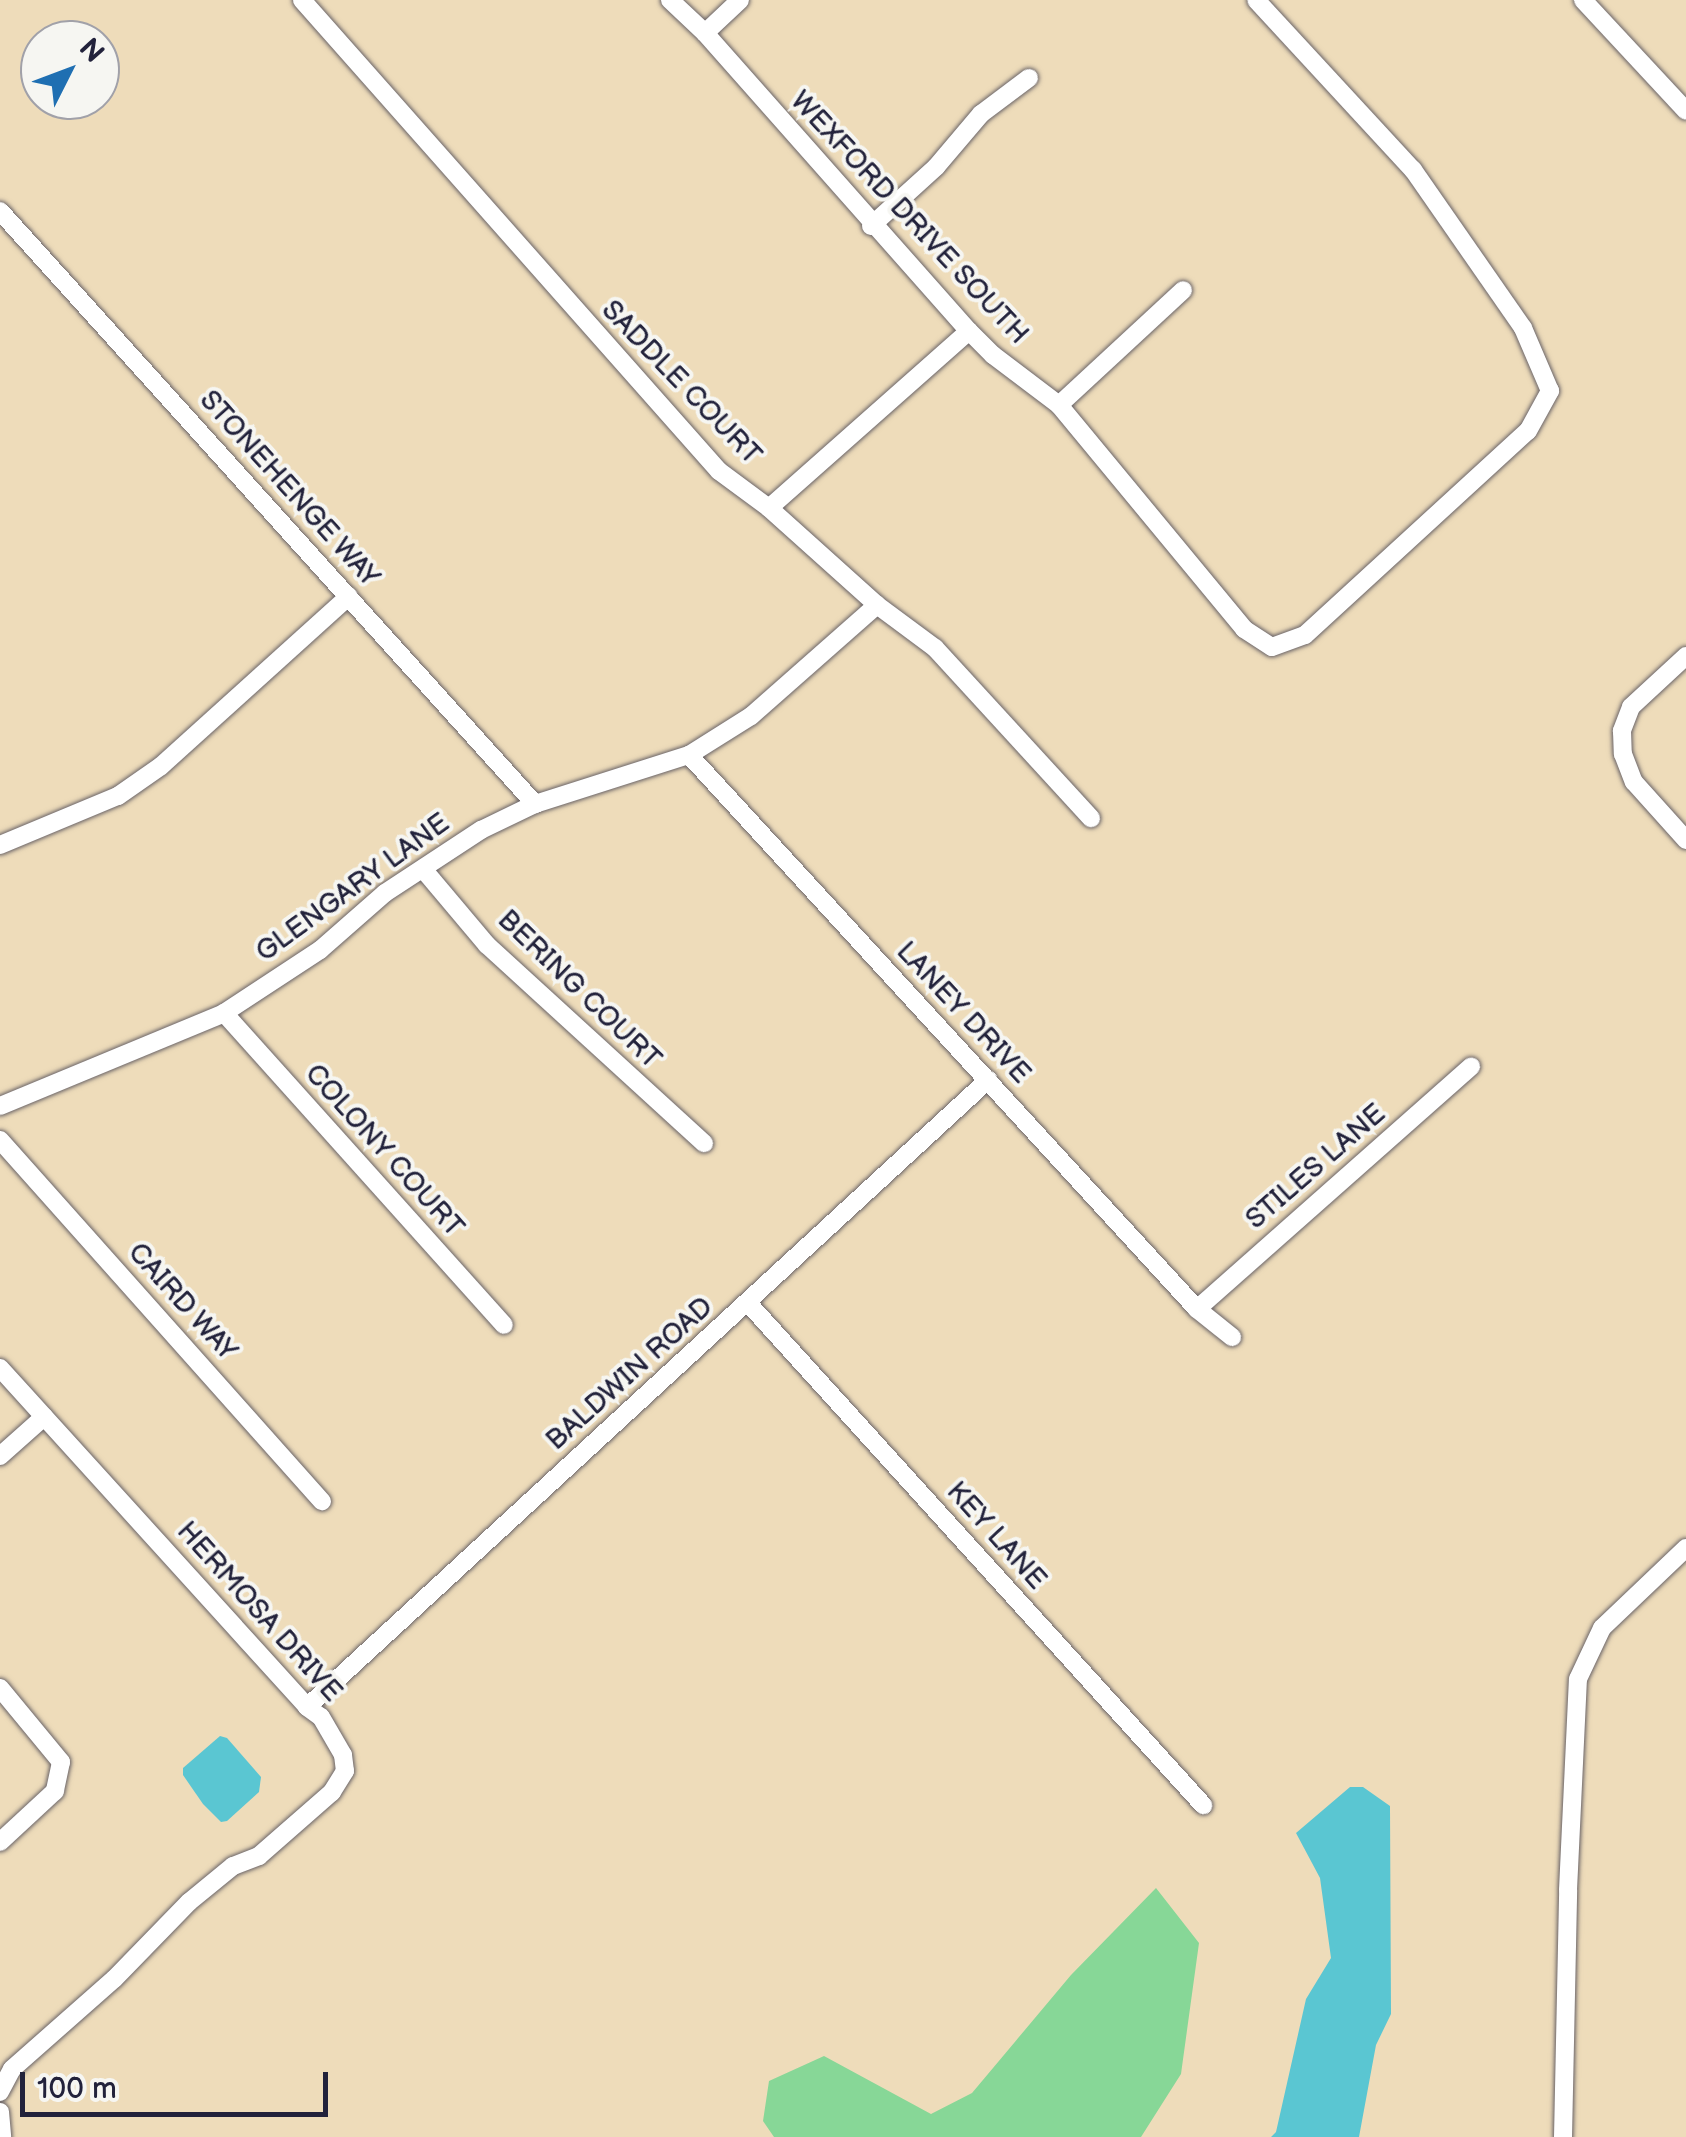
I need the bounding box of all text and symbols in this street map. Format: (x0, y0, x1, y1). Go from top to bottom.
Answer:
north arrow (20, 20, 120, 120)
text: N (72, 32, 110, 70)
street label: WEXFORD DRIVE SOUTH (783, 84, 1035, 352)
street label: SADDLE COURT (594, 294, 768, 472)
street label: STONEHENGE WAY (192, 384, 386, 594)
street label: GLENGARY LANE (250, 807, 456, 969)
street label: BERING COURT (490, 903, 668, 1077)
street label: LANEY DRIVE (889, 935, 1037, 1091)
street label: COLONY COURT (297, 1058, 471, 1244)
street label: STILES LANE (1239, 1097, 1393, 1237)
street label: CAIRD WAY (120, 1236, 244, 1368)
street label: BALDWIN ROAD (540, 1290, 720, 1458)
street label: KEY LANE (939, 1475, 1053, 1597)
street label: HERMOSA DRIVE (169, 1515, 349, 1709)
scale bar (25, 2052, 332, 2114)
text: 100 m (37, 2071, 117, 2107)

